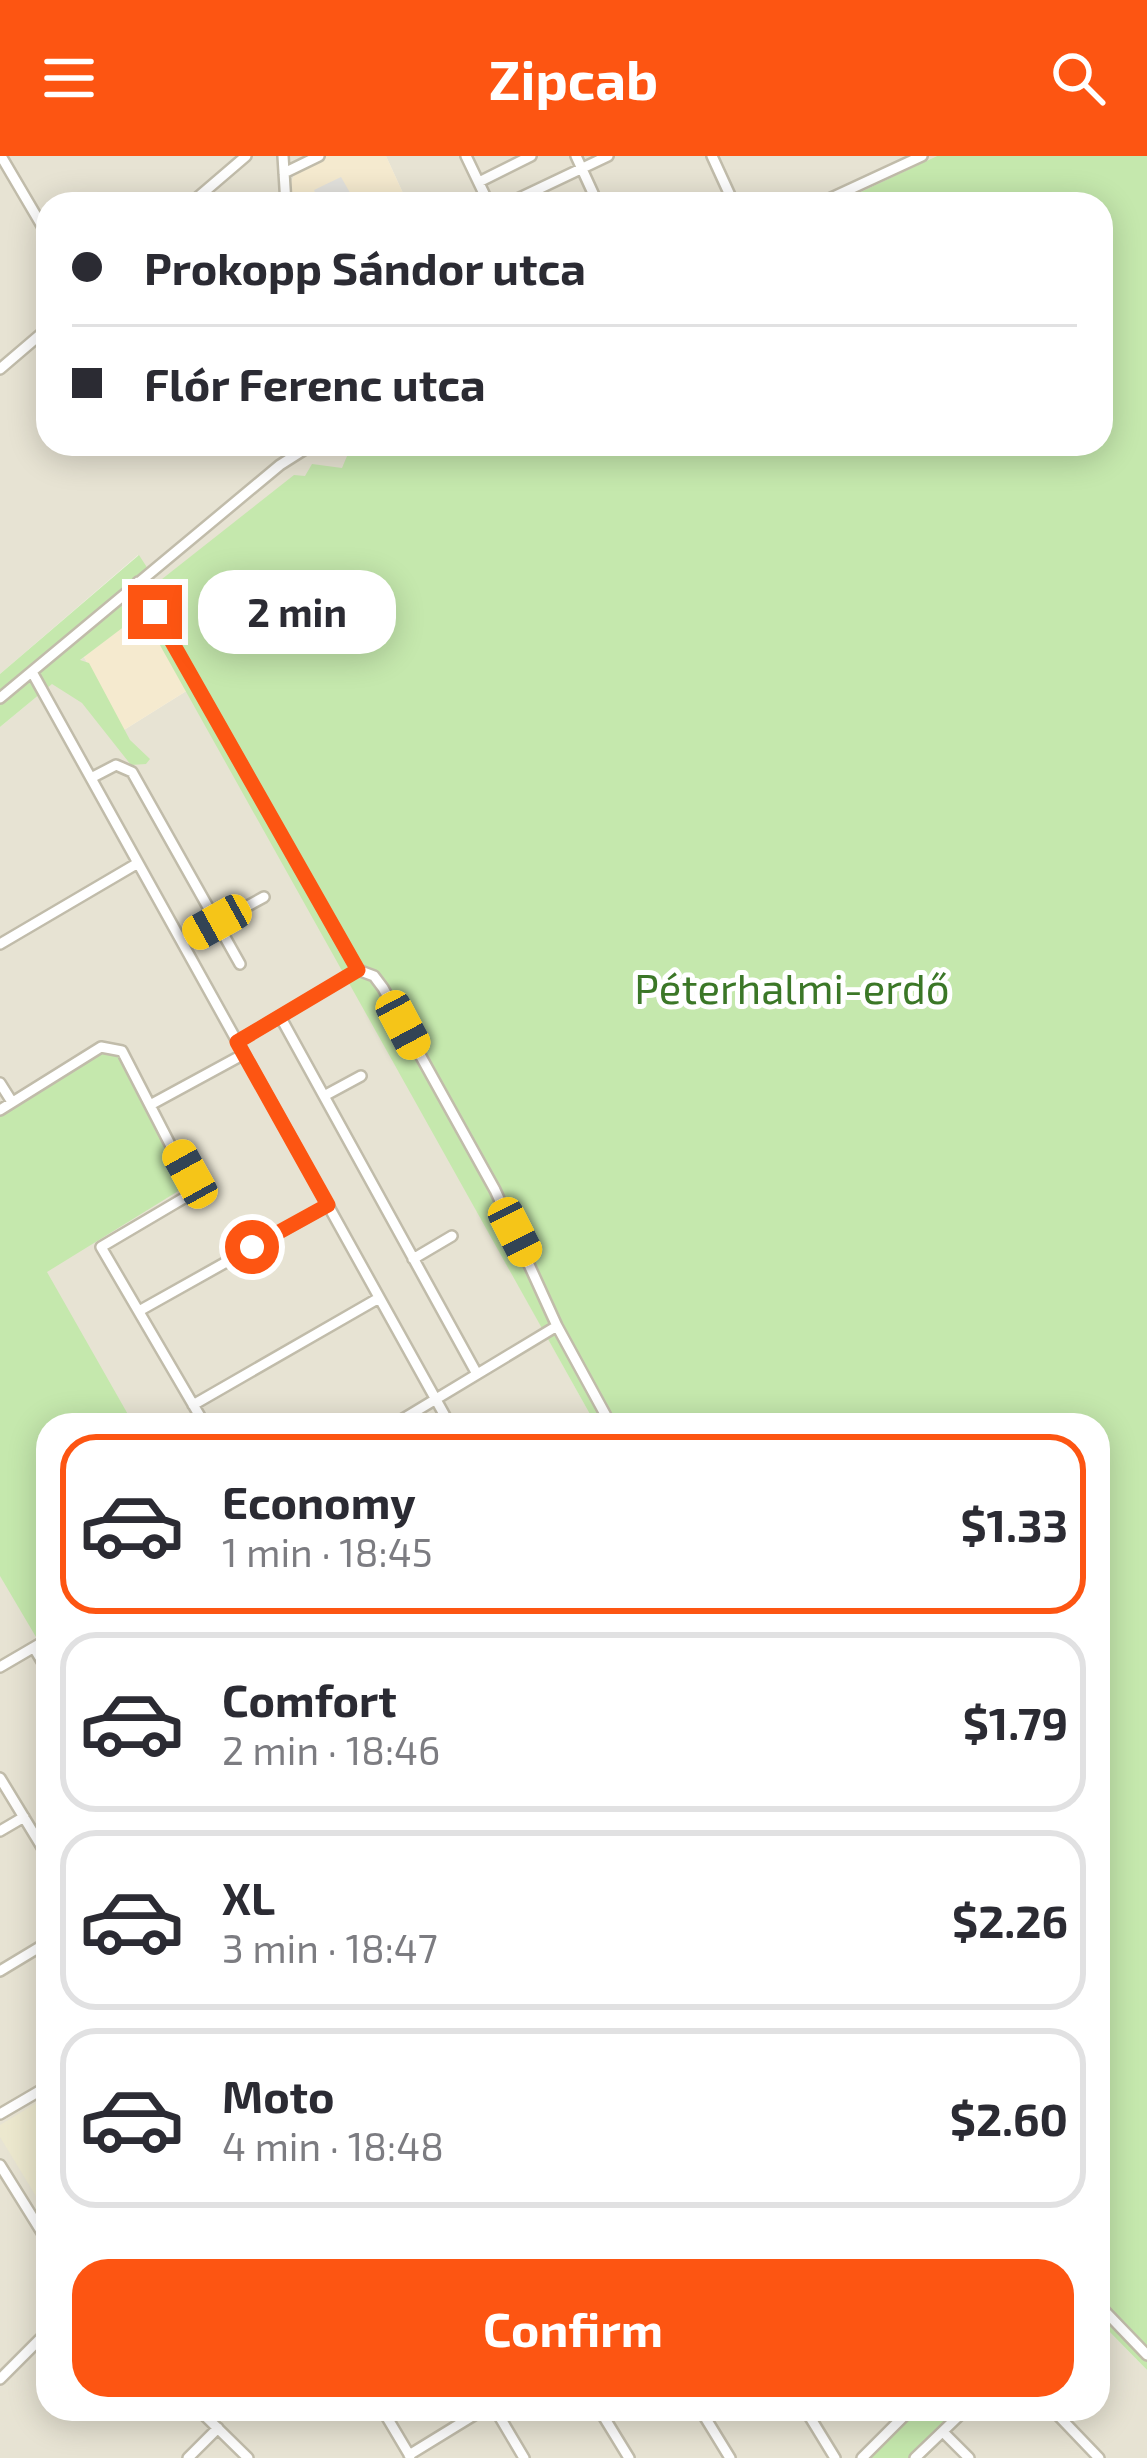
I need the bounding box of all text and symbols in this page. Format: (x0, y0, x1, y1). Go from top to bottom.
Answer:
icon: menu (36, 45, 102, 111)
icon: search (1045, 45, 1111, 111)
text: Zipcab (489, 46, 658, 111)
text: Prokopp Sándor utca (144, 240, 586, 294)
text: Flór Ferenc utca (144, 356, 486, 410)
callout: 2 min (197, 570, 395, 654)
route end (128, 585, 182, 639)
text: 2 min (247, 588, 347, 635)
car (177, 889, 257, 955)
park label: Péterhalmi-erdő (634, 962, 950, 1012)
car (370, 985, 436, 1065)
car (157, 1134, 223, 1214)
car (483, 1192, 547, 1272)
route start (225, 1220, 279, 1274)
icon: car (78, 1470, 186, 1578)
text: Economy (222, 1474, 416, 1528)
text: $1.33 (960, 1497, 1068, 1551)
text: 1 min · 18:45 (222, 1528, 433, 1575)
icon: car (78, 1668, 186, 1776)
text: Comfort (222, 1672, 397, 1726)
text: $1.79 (963, 1695, 1068, 1749)
text: 2 min · 18:46 (222, 1726, 440, 1773)
icon: car (78, 1866, 186, 1974)
text: XL (222, 1870, 275, 1924)
text: $2.26 (952, 1893, 1068, 1947)
text: 3 min · 18:47 (222, 1924, 438, 1971)
icon: car (78, 2064, 186, 2172)
text: Moto (222, 2068, 335, 2122)
text: $2.60 (950, 2091, 1068, 2145)
text: 4 min · 18:48 (222, 2122, 444, 2169)
button: Confirm (72, 2259, 1074, 2397)

